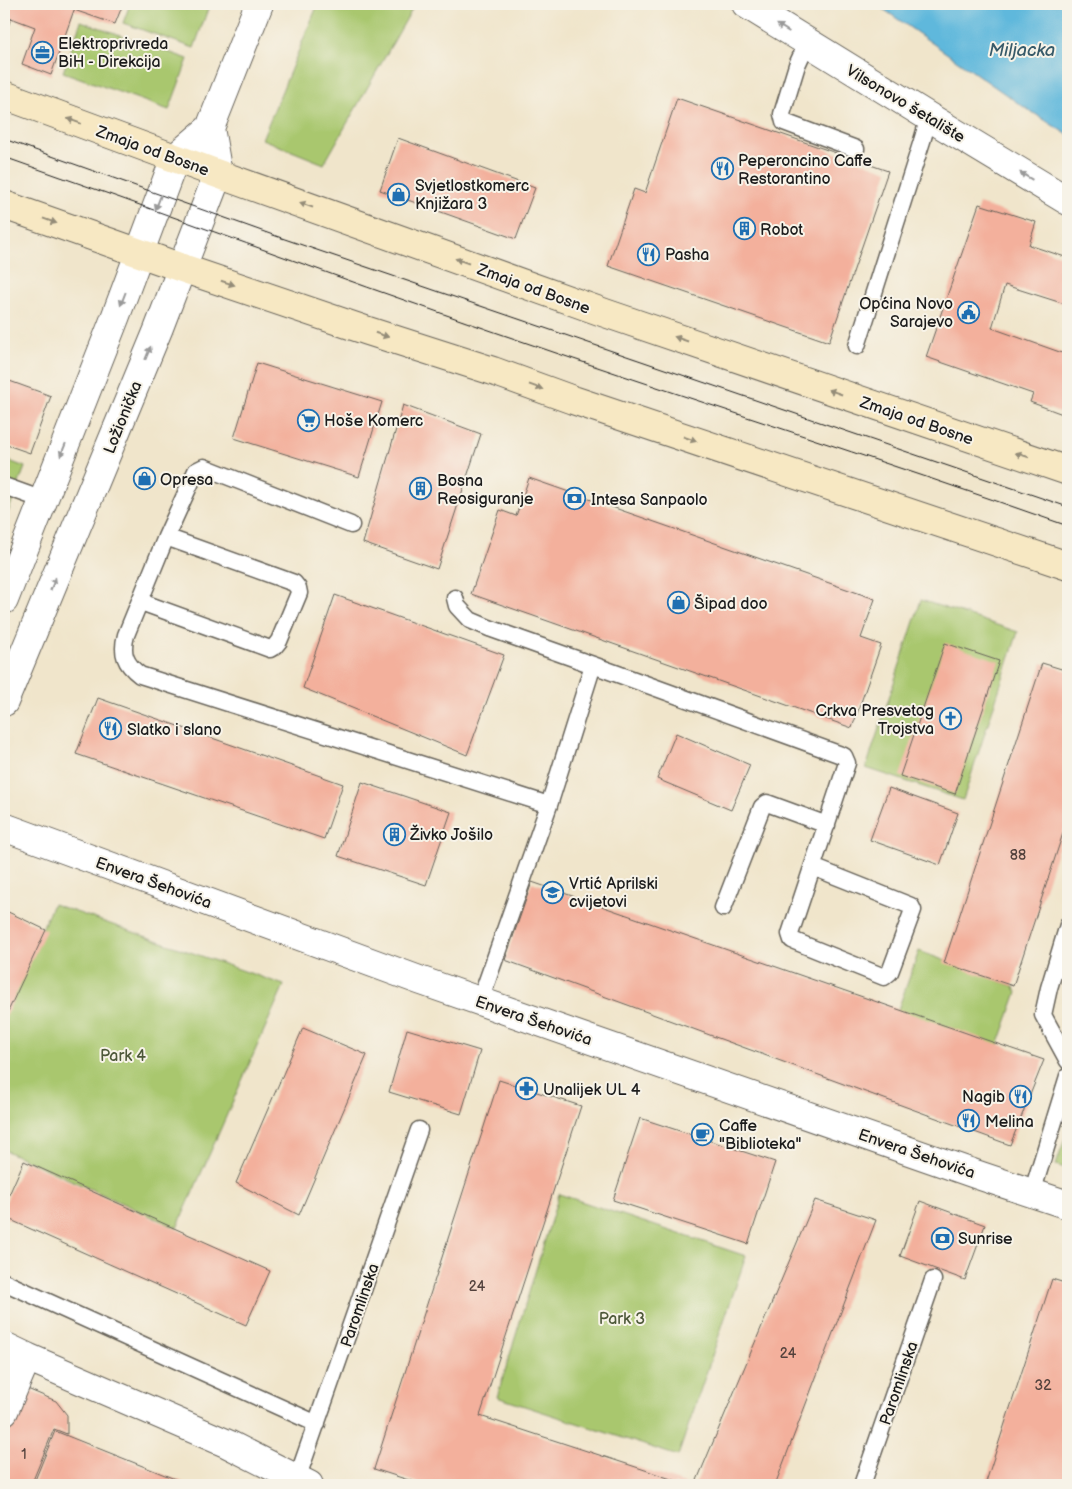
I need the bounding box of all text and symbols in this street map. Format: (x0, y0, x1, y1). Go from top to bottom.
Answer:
one-way arrow (777, 23, 790, 32)
place label: Elektroprivreda BiH - Direkcija (58, 35, 168, 72)
office icon: Elektroprivreda BiH - Direkcija (30, 40, 54, 64)
water label: Miljacka (989, 40, 1055, 61)
street label: Vilsonovo šetalište (842, 61, 968, 147)
one-way arrow (66, 117, 81, 124)
street label: Zmaja od Bosne (93, 122, 212, 181)
place label: Peperoncino Caffe Restorantino (738, 152, 872, 189)
restaurant icon: Peperoncino Caffe Restorantino (710, 157, 734, 181)
one-way arrow (1020, 172, 1033, 181)
place label: Svjetlostkomerc Knjižara 3 (415, 177, 529, 214)
shop icon: Svjetlostkomerc Knjižara 3 (387, 182, 411, 206)
one-way arrow (154, 196, 161, 211)
one-way arrow (298, 201, 313, 208)
building icon: Robot (732, 217, 756, 241)
one-way arrow (42, 218, 57, 225)
place label: Robot (760, 221, 803, 240)
restaurant icon: Pasha (637, 242, 661, 266)
place label: Pasha (665, 246, 709, 265)
one-way arrow (454, 257, 469, 265)
street label: Zmaja od Bosne (474, 260, 593, 319)
one-way arrow (221, 279, 236, 287)
one-way arrow (119, 291, 126, 306)
place label: Općina Novo Sarajevo (859, 295, 953, 332)
public building icon: Općina Novo Sarajevo (957, 300, 981, 324)
one-way arrow (374, 332, 389, 340)
one-way arrow (673, 335, 688, 343)
one-way arrow (145, 345, 153, 360)
street label: Ložionička (100, 379, 147, 457)
one-way arrow (529, 383, 544, 391)
one-way arrow (827, 388, 842, 396)
street label: Zmaja od Bosne (857, 393, 976, 450)
supermarket icon: Hoše Komerc (296, 408, 320, 432)
place label: Hoše Komerc (324, 412, 423, 431)
one-way arrow (682, 436, 697, 443)
one-way arrow (59, 443, 67, 458)
one-way arrow (1014, 451, 1029, 459)
shop icon: Opresa (132, 467, 156, 491)
place label: Opresa (160, 471, 213, 490)
place label: Bosna Reosiguranje (437, 472, 534, 509)
building icon: Bosna Reosiguranje (409, 477, 433, 501)
bank icon: Intesa Sanpaolo (563, 487, 587, 511)
place label: Intesa Sanpaolo (591, 491, 708, 510)
one-way arrow (49, 576, 57, 591)
shop icon: Šipad doo (666, 591, 690, 615)
place label: Šipad doo (694, 593, 768, 614)
place label: Crkva Presvetog Trojstva (815, 702, 934, 739)
church icon: Crkva Presvetog Trojstva (938, 707, 962, 731)
restaurant icon: Slatko i slano (99, 717, 123, 741)
place label: Slatko i slano (127, 721, 222, 740)
building icon: Živko Jošilo (382, 822, 406, 846)
place label: Živko Jošilo (409, 824, 493, 845)
house number: 88 (1010, 847, 1026, 864)
street label: Envera Šehovića (93, 852, 215, 913)
place label: Vrtić Aprilski cvijetovi (569, 875, 658, 912)
school or university icon: Vrtić Aprilski cvijetovi (541, 880, 565, 904)
street label: Envera Šehovića (473, 991, 595, 1050)
park label: Park 4 (100, 1047, 146, 1066)
pharmacy icon: Unalijek UL 4 (515, 1077, 539, 1101)
place label: Unalijek UL 4 (543, 1081, 641, 1100)
restaurant icon: Nagib (1009, 1084, 1033, 1108)
place label: Nagib (962, 1088, 1005, 1107)
restaurant icon: Melina (957, 1109, 981, 1133)
place label: Melina (985, 1113, 1034, 1132)
place label: Caffe "Biblioteka" (719, 1117, 801, 1154)
cafe icon: Caffe "Biblioteka" (691, 1122, 715, 1146)
street label: Envera Šehovića (856, 1124, 978, 1183)
bank icon: Sunrise (930, 1226, 954, 1250)
place label: Sunrise (958, 1230, 1013, 1249)
street label: Paromlinska (337, 1261, 384, 1350)
house number: 24 (469, 1278, 486, 1295)
park label: Park 3 (599, 1310, 645, 1329)
street label: Paromlinska (876, 1339, 923, 1428)
house number: 24 (780, 1345, 797, 1362)
house number: 32 (1035, 1377, 1052, 1394)
house number: 1 (21, 1446, 27, 1463)

